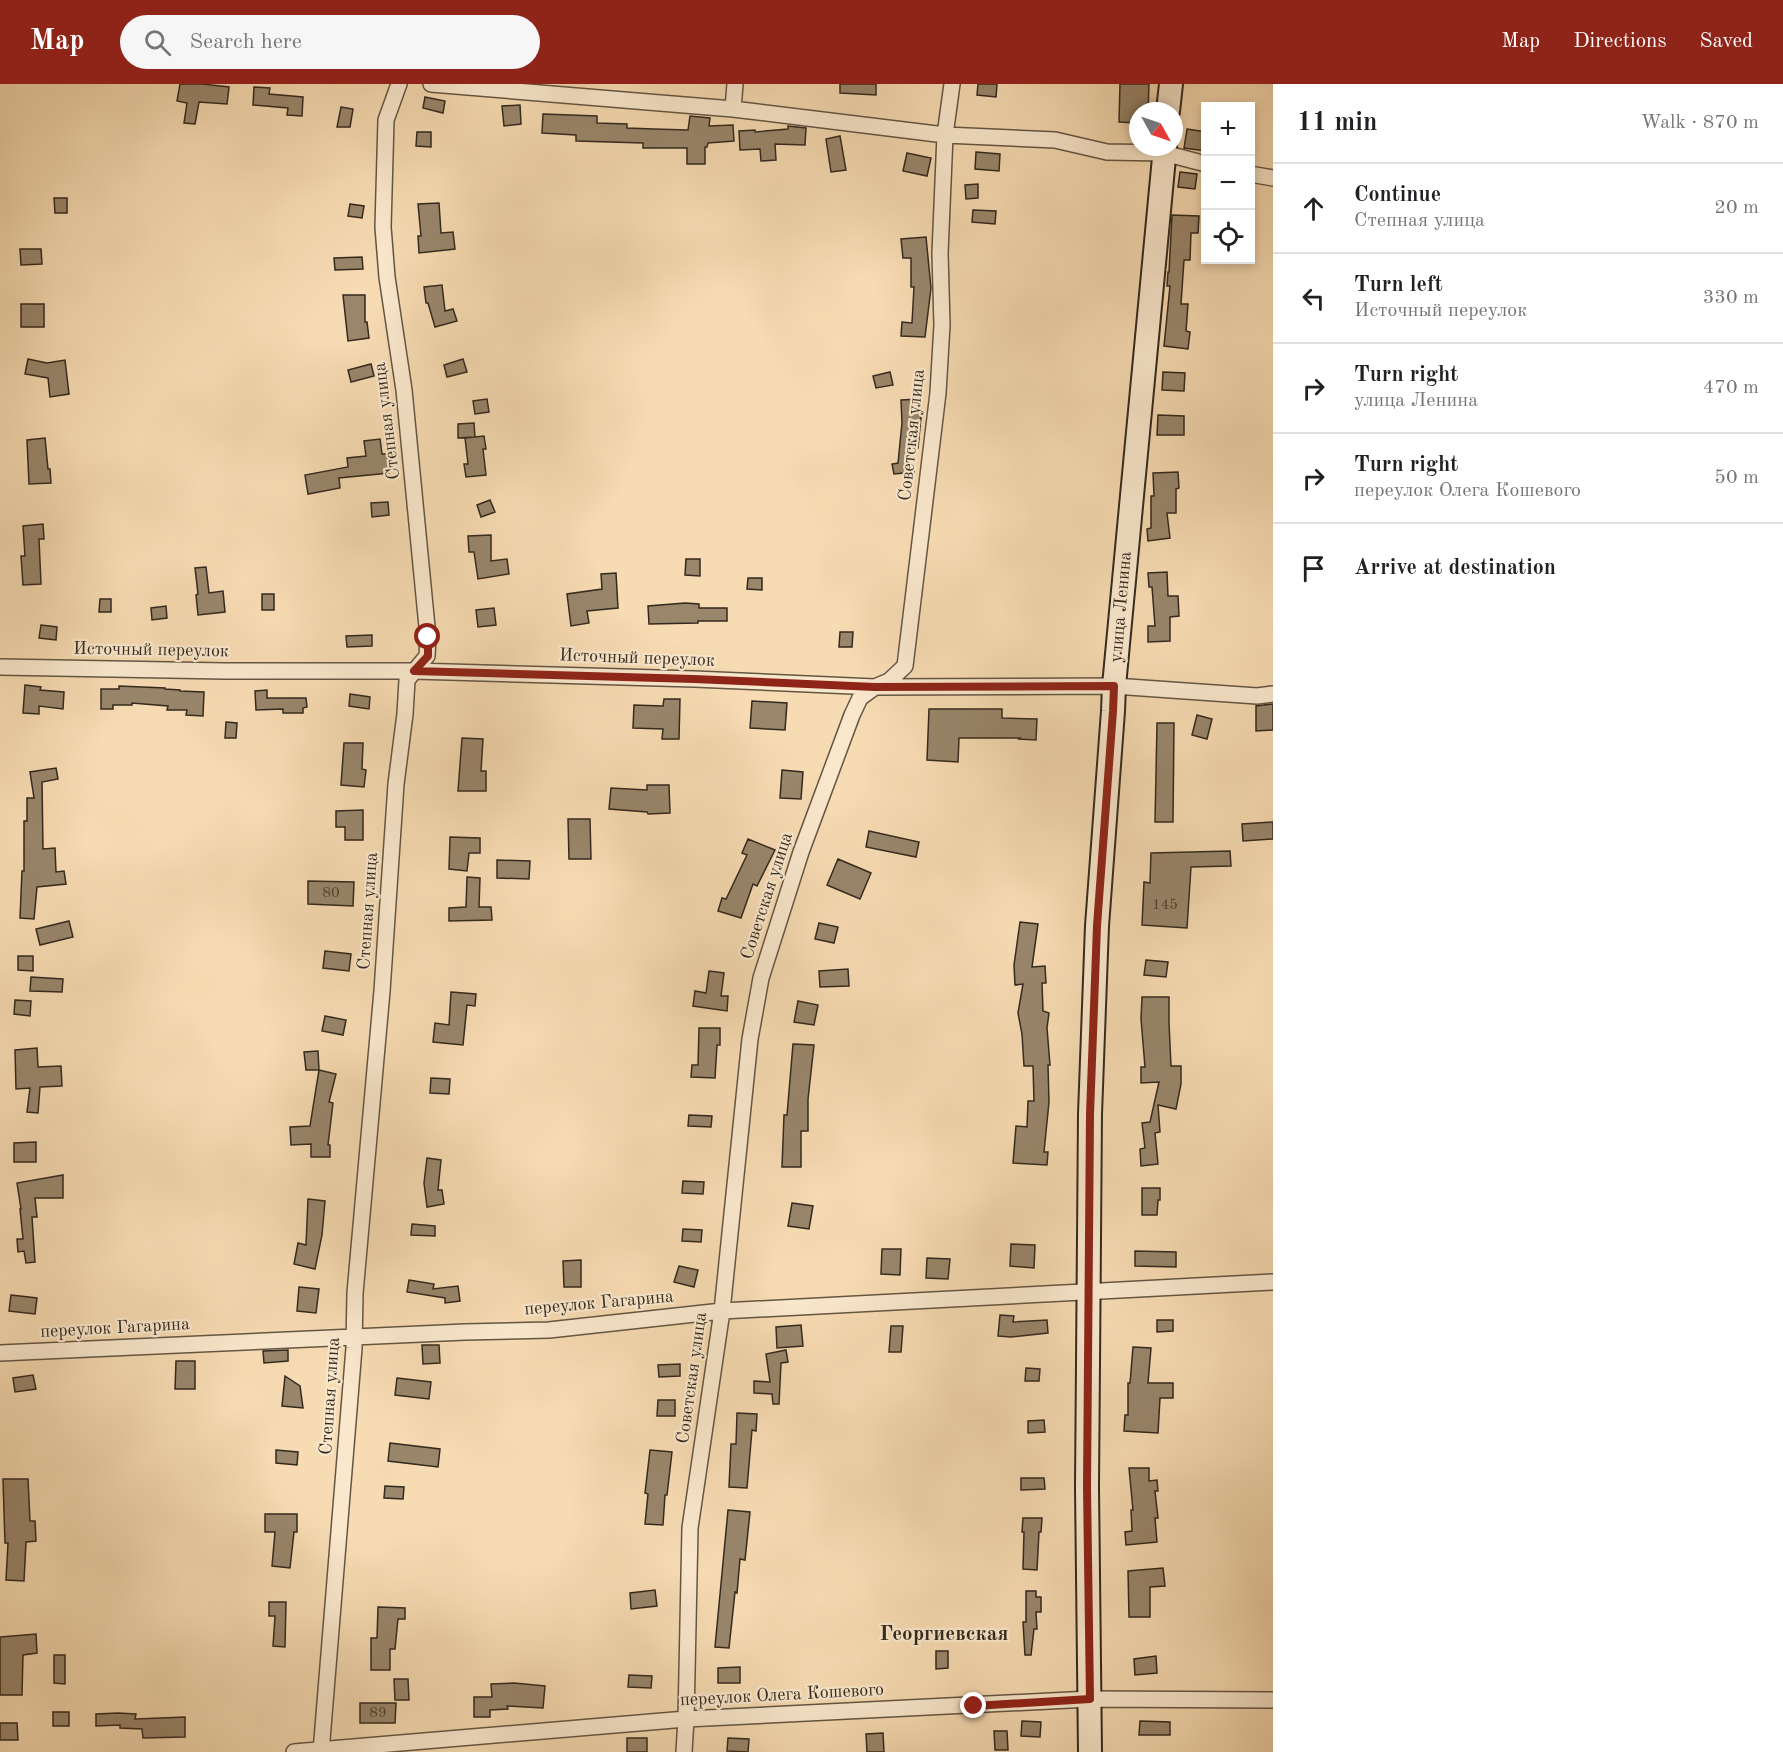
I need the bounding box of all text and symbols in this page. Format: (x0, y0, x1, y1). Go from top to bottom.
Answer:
search box (120, 15, 540, 69)
icon: search (141, 26, 174, 59)
text: Map (30, 28, 84, 56)
text: Search here (189, 31, 302, 53)
text: Map (1501, 31, 1540, 52)
text: Directions (1573, 31, 1667, 52)
text: Saved (1700, 31, 1753, 52)
north arrow (1129, 102, 1183, 156)
map controls (1201, 102, 1255, 264)
button: + (1201, 102, 1255, 156)
text: 11 min (1297, 110, 1377, 136)
text: Walk · 870 m (1640, 113, 1759, 133)
button: − (1201, 156, 1255, 210)
text: Continue (1354, 184, 1441, 206)
icon: ahead (1297, 192, 1330, 225)
text: 20 m (1714, 198, 1759, 218)
button: locate (1201, 210, 1255, 264)
text: Степная улица (1354, 211, 1485, 231)
text: Turn left (1354, 274, 1443, 296)
icon: left (1297, 282, 1330, 315)
text: 330 m (1703, 288, 1759, 308)
text: Источный переулок (1354, 301, 1527, 321)
street label: Степная улица (371, 361, 403, 481)
text: Turn right (1354, 364, 1458, 386)
street label: Советская улица (896, 368, 928, 502)
icon: right (1297, 372, 1330, 405)
text: 470 m (1703, 378, 1759, 398)
text: улица Ленина (1354, 391, 1478, 411)
text: Turn right (1354, 454, 1458, 476)
icon: right (1297, 462, 1330, 495)
text: 50 m (1714, 468, 1759, 488)
text: переулок Олега Кошевого (1354, 481, 1581, 501)
street label: улица Ленина (1107, 550, 1135, 663)
icon: arrive (1297, 552, 1330, 585)
text: Arrive at destination (1354, 557, 1556, 579)
route start (414, 623, 440, 649)
street label: Источный переулок (73, 640, 229, 660)
street label: Источный переулок (559, 646, 715, 670)
street label: Советская улица (738, 830, 796, 962)
street label: Степная улица (355, 851, 381, 970)
house number: 80 (322, 886, 340, 901)
house number: 145 (1152, 898, 1178, 913)
street label: переулок Гагарина (524, 1287, 675, 1318)
street label: Советская улица (674, 1311, 710, 1445)
street label: переулок Гагарина (40, 1315, 190, 1341)
street label: Степная улица (317, 1336, 343, 1455)
district label: Георгиевская (879, 1624, 1009, 1645)
street label: переулок Олега Кошевого (680, 1681, 885, 1709)
route end (960, 1692, 986, 1718)
house number: 89 (369, 1706, 387, 1721)

